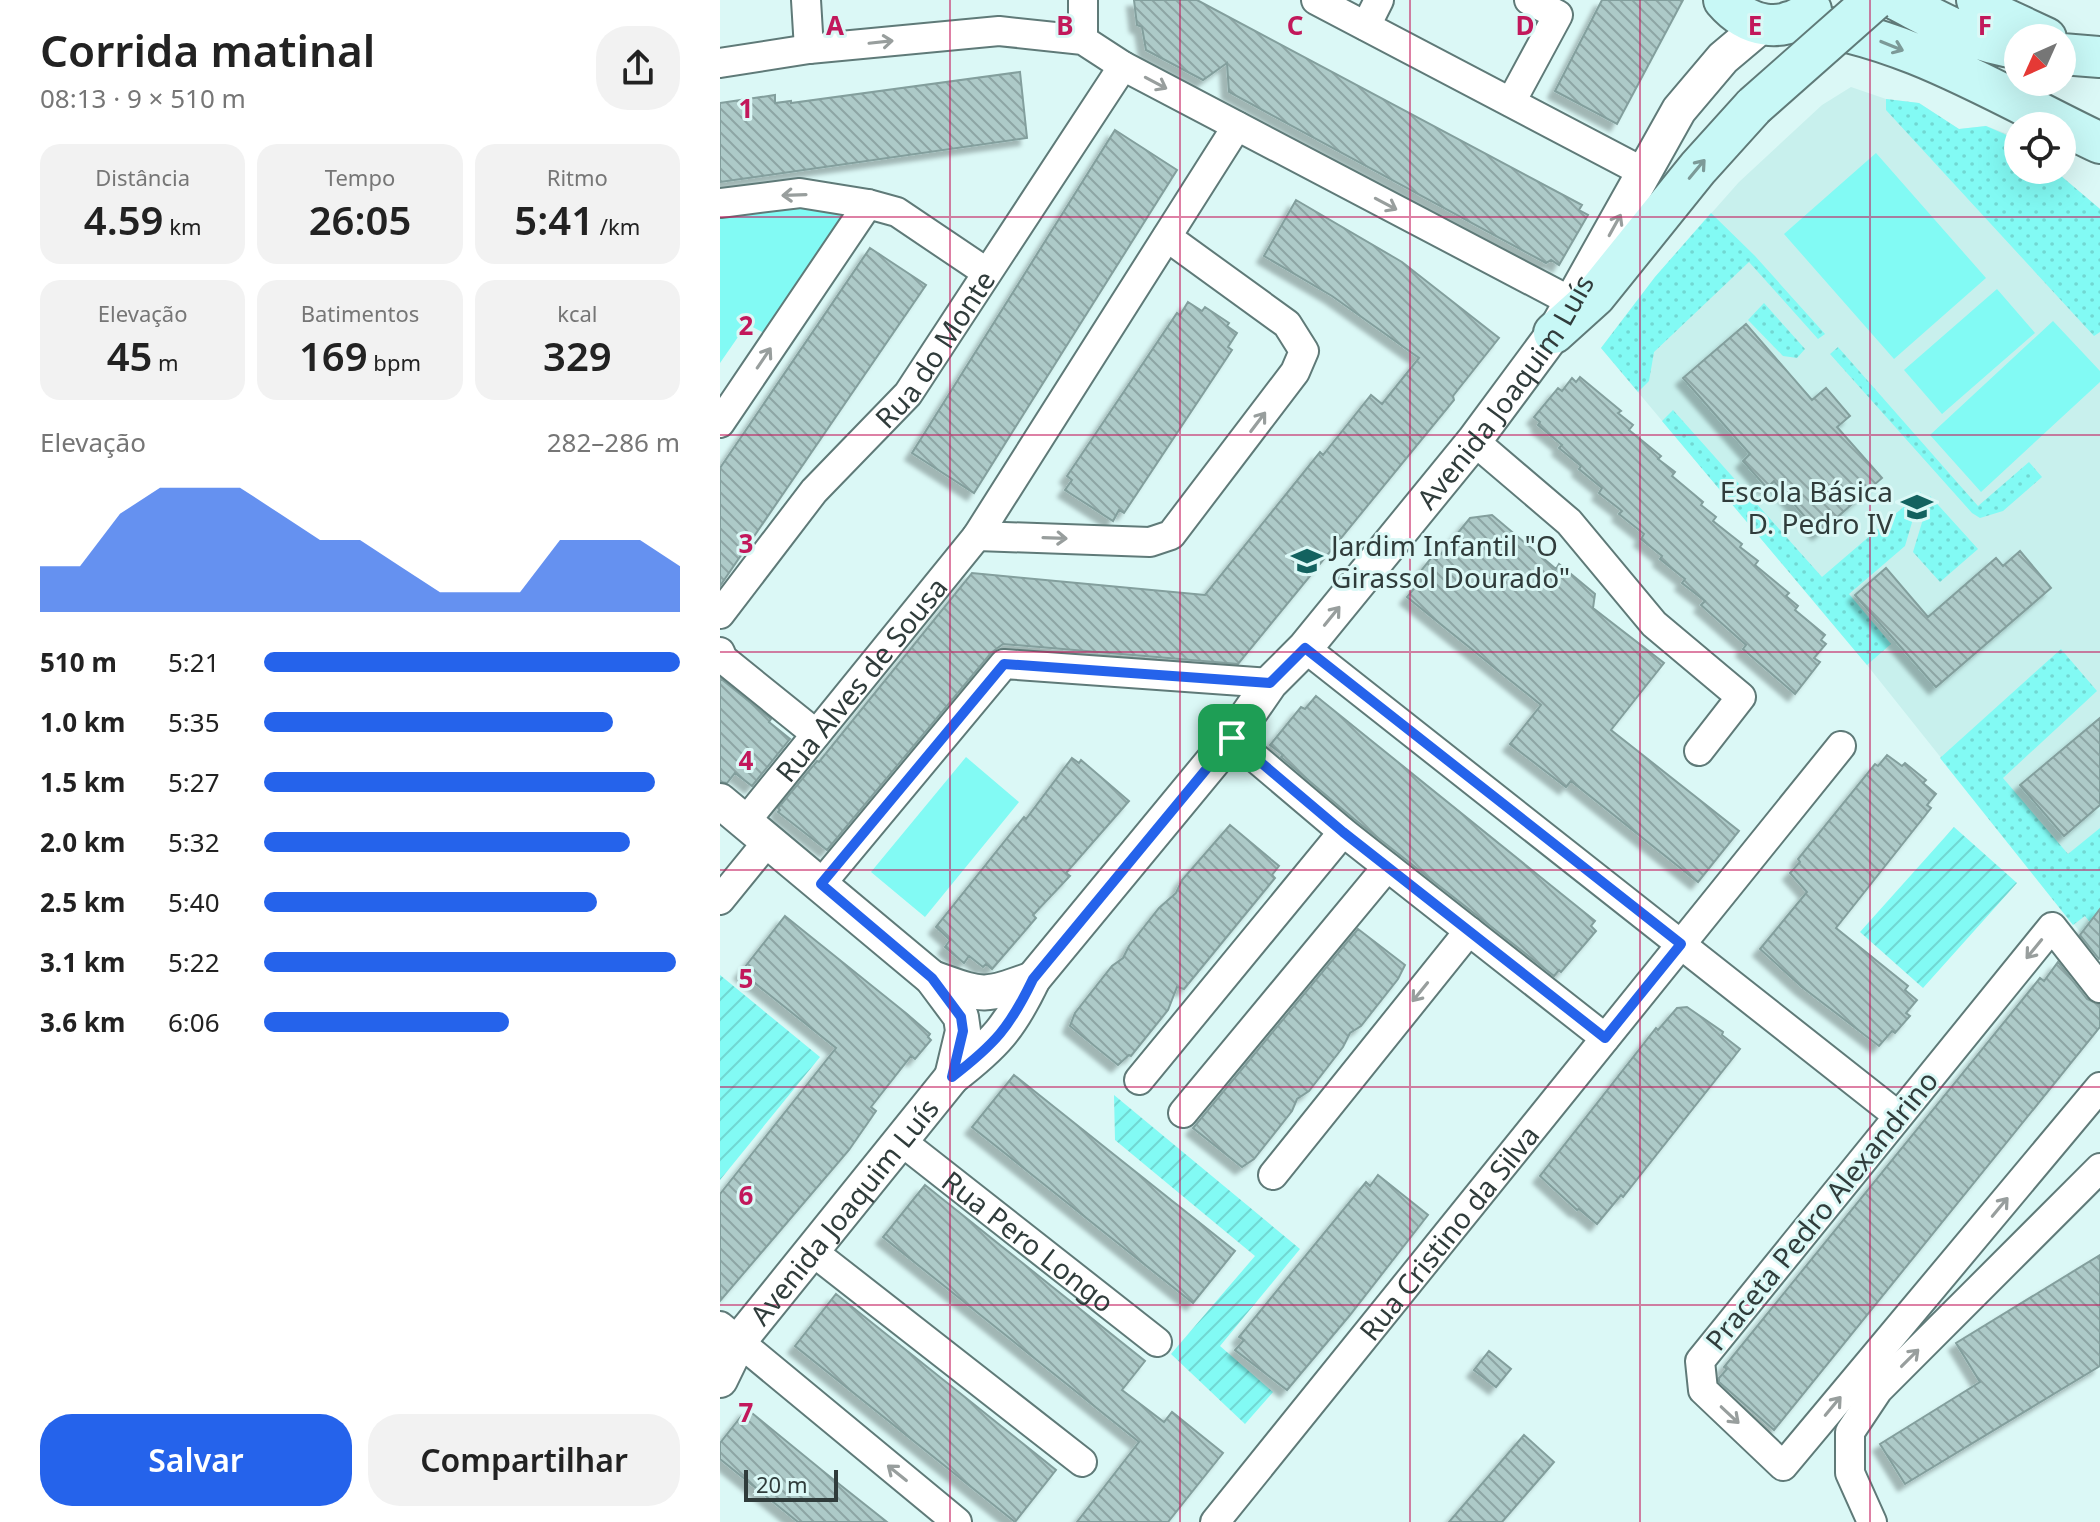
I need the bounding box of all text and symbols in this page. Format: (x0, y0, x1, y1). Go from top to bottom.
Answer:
text: A (826, 7, 844, 43)
text: B (1056, 7, 1074, 43)
text: C (1287, 7, 1303, 43)
text: D (1515, 7, 1535, 43)
text: E (1748, 7, 1762, 43)
text: F (1978, 7, 1992, 43)
text: Corrida matinal (40, 20, 375, 80)
north arrow (2004, 24, 2076, 96)
map controls (2004, 24, 2076, 184)
button: share (596, 26, 680, 110)
one-way arrow (867, 35, 894, 50)
one-way arrow (1879, 40, 1904, 54)
one-way arrow (1143, 76, 1167, 91)
text: 08:13 · 9 × 510 m (40, 80, 246, 116)
text: 1 (739, 90, 753, 126)
button: locate (2004, 112, 2076, 184)
one-way arrow (1688, 159, 1706, 180)
text: Distância (95, 162, 190, 192)
text: Tempo (325, 162, 395, 192)
text: Ritmo (547, 162, 608, 192)
one-way arrow (781, 187, 808, 202)
text: 4.59 (84, 192, 163, 247)
text: 26:05 (309, 192, 411, 247)
text: 5:41 (514, 192, 594, 247)
one-way arrow (1373, 197, 1397, 213)
text: km (163, 211, 202, 241)
text: /km (594, 211, 640, 241)
one-way arrow (1607, 214, 1623, 237)
street label: Rua do Monte (866, 263, 1003, 436)
street label: Avenida Joaquim Luís (1407, 267, 1602, 517)
text: Elevação (98, 298, 187, 328)
text: Batimentos (301, 298, 419, 328)
text: kcal (557, 298, 597, 328)
text: 2 (739, 307, 754, 343)
text: 45 (107, 328, 152, 383)
text: 169 (299, 328, 368, 383)
text: 329 (543, 328, 612, 383)
text: m (152, 347, 179, 377)
text: bpm (368, 347, 421, 377)
one-way arrow (755, 347, 772, 369)
one-way arrow (1249, 411, 1266, 433)
text: Elevação (40, 424, 146, 460)
text: 282–286 m (547, 424, 680, 460)
place label: Escola Básica D. Pedro IV (1720, 472, 1893, 542)
school or university icon: Escola Básica D. Pedro IV (1900, 490, 1934, 524)
text: 3 (739, 525, 753, 561)
place label: Jardim Infantil "O Girassol Dourado" (1328, 526, 1570, 596)
one-way arrow (1041, 531, 1068, 546)
school or university icon: Jardim Infantil "O Girassol Dourado" (1290, 544, 1324, 578)
street label: Rua Alves de Sousa (767, 569, 955, 789)
one-way arrow (1323, 606, 1340, 627)
text: 510 m (40, 644, 117, 680)
text: 5:21 (168, 644, 220, 680)
text: 1.0 km (40, 704, 125, 740)
text: 5:35 (168, 704, 220, 740)
pin (1198, 704, 1266, 772)
icon: arrive (1210, 716, 1254, 760)
text: 4 (739, 742, 754, 778)
text: 1.5 km (40, 764, 125, 800)
text: 5:27 (168, 764, 220, 800)
text: 2.0 km (40, 824, 125, 860)
text: 5:32 (168, 824, 220, 860)
text: 2.5 km (40, 884, 125, 920)
text: 5:40 (168, 884, 220, 920)
one-way arrow (2025, 938, 2043, 959)
text: 3.1 km (40, 944, 125, 980)
text: 5:22 (168, 944, 220, 980)
text: 5 (739, 960, 753, 996)
one-way arrow (1411, 981, 1429, 1002)
text: 3.6 km (40, 1004, 125, 1040)
text: 6:06 (168, 1004, 220, 1040)
street label: Praceta Pedro Alexandrino (1696, 1062, 1946, 1358)
street label: Avenida Joaquim Luís (741, 1090, 947, 1333)
street label: Rua Cristino da Silva (1350, 1117, 1547, 1348)
street label: Rua Pero Longo (935, 1162, 1122, 1320)
text: 6 (739, 1177, 754, 1213)
one-way arrow (1991, 1197, 2009, 1217)
one-way arrow (1900, 1349, 1919, 1368)
text: 7 (739, 1394, 754, 1430)
one-way arrow (1824, 1396, 1842, 1417)
one-way arrow (1719, 1406, 1739, 1424)
button: Salvar (40, 1414, 352, 1506)
button: Compartilhar (368, 1414, 680, 1506)
one-way arrow (887, 1464, 908, 1481)
scale bar (744, 1466, 838, 1502)
text: 20 m (756, 1469, 807, 1499)

